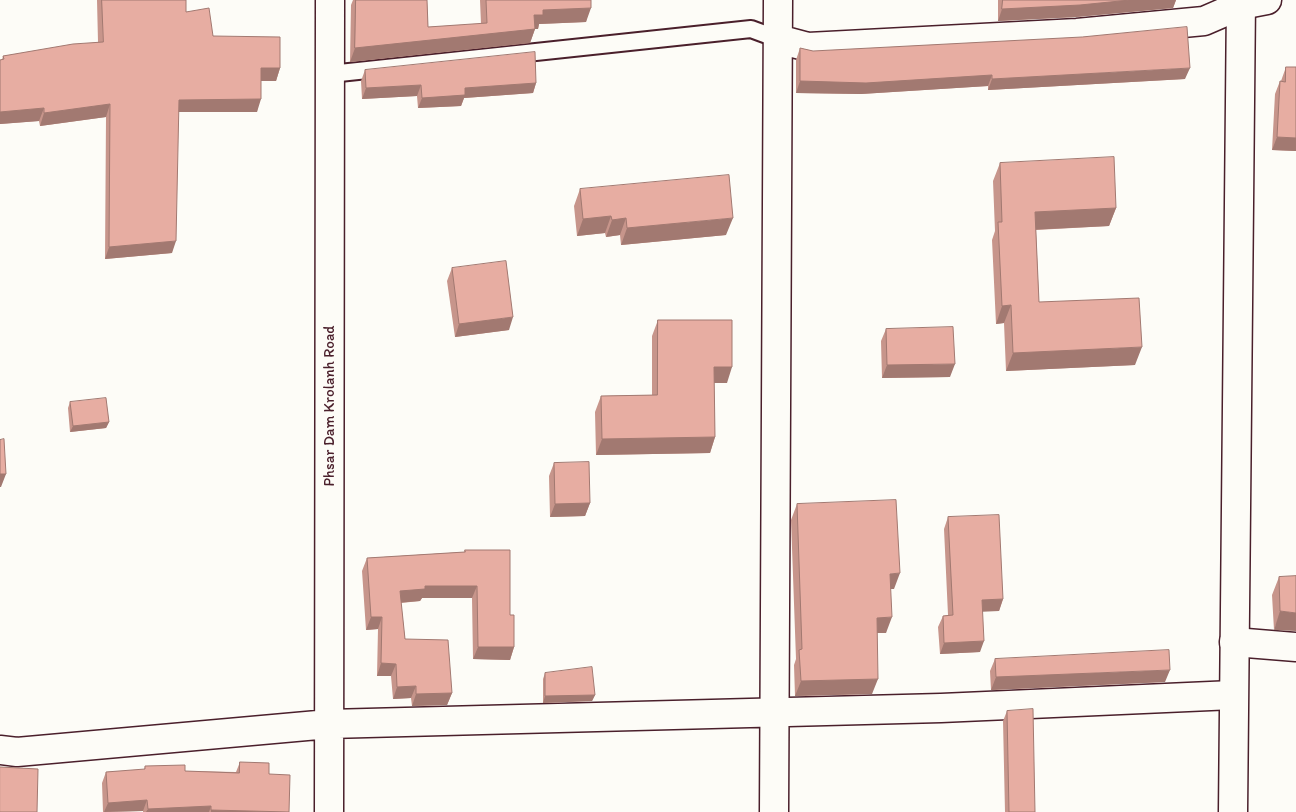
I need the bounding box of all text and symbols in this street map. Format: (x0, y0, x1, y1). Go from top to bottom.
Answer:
street label: Phsar Dam Krolanh Road (321, 325, 339, 487)

